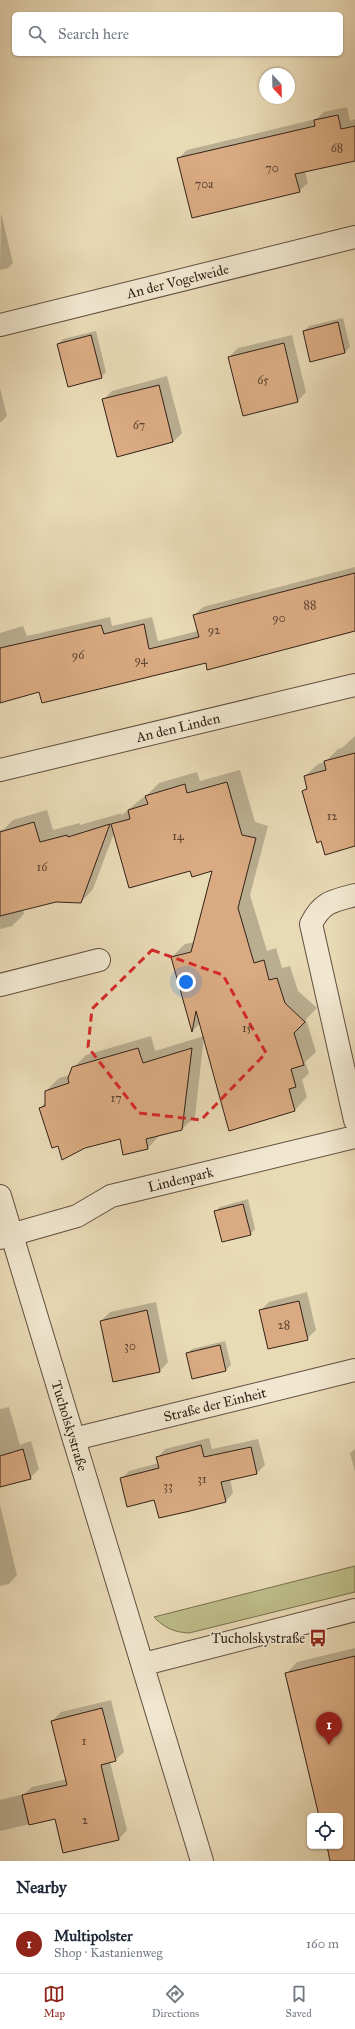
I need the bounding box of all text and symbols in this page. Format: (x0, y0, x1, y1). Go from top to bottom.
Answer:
search box (12, 12, 343, 56)
icon: search (26, 23, 48, 45)
text: Search here (58, 25, 129, 43)
north arrow (259, 68, 295, 104)
house number: 68 (331, 141, 343, 155)
house number: 70 (265, 161, 279, 175)
house number: 70a (195, 177, 214, 191)
street label: An der Vogelweide (124, 261, 231, 303)
house number: 65 (257, 373, 269, 387)
house number: 67 (133, 418, 145, 432)
house number: 88 (304, 598, 316, 612)
house number: 90 (272, 611, 286, 625)
house number: 92 (208, 623, 220, 637)
house number: 96 (72, 648, 85, 662)
house number: 94 (134, 653, 148, 667)
street label: An den Linden (133, 710, 222, 746)
house number: 12 (327, 809, 337, 823)
house number: 14 (172, 829, 184, 843)
house number: 16 (37, 860, 48, 874)
your location (176, 972, 196, 992)
house number: 15 (242, 1021, 253, 1035)
house number: 17 (110, 1091, 122, 1105)
street label: Lindenpark (146, 1163, 216, 1196)
house number: 28 (278, 1318, 290, 1332)
house number: 30 (124, 1339, 136, 1353)
street label: Tucholskystraße (47, 1378, 91, 1473)
street label: Straße der Einheit (162, 1384, 268, 1426)
house number: 31 (197, 1472, 207, 1486)
house number: 33 (163, 1479, 173, 1493)
bus stop icon: Tucholskystraße (308, 1628, 328, 1648)
place label: Tucholskystraße (211, 1630, 305, 1647)
pin: 1 (316, 1712, 342, 1745)
house number: 1 (82, 1734, 87, 1748)
house number: 2 (82, 1813, 88, 1827)
map controls (307, 1813, 343, 1849)
button: locate (307, 1813, 343, 1849)
text: Nearby (16, 1877, 67, 1898)
text: Multipolster (54, 1927, 133, 1945)
text: 1 (26, 1936, 32, 1952)
text: 160 m (306, 1936, 339, 1952)
text: Shop · Kastanienweg (54, 1945, 163, 1961)
tab: Map (43, 1983, 65, 2020)
tab: Directions (152, 1983, 199, 2020)
tab: Saved (286, 1983, 312, 2020)

